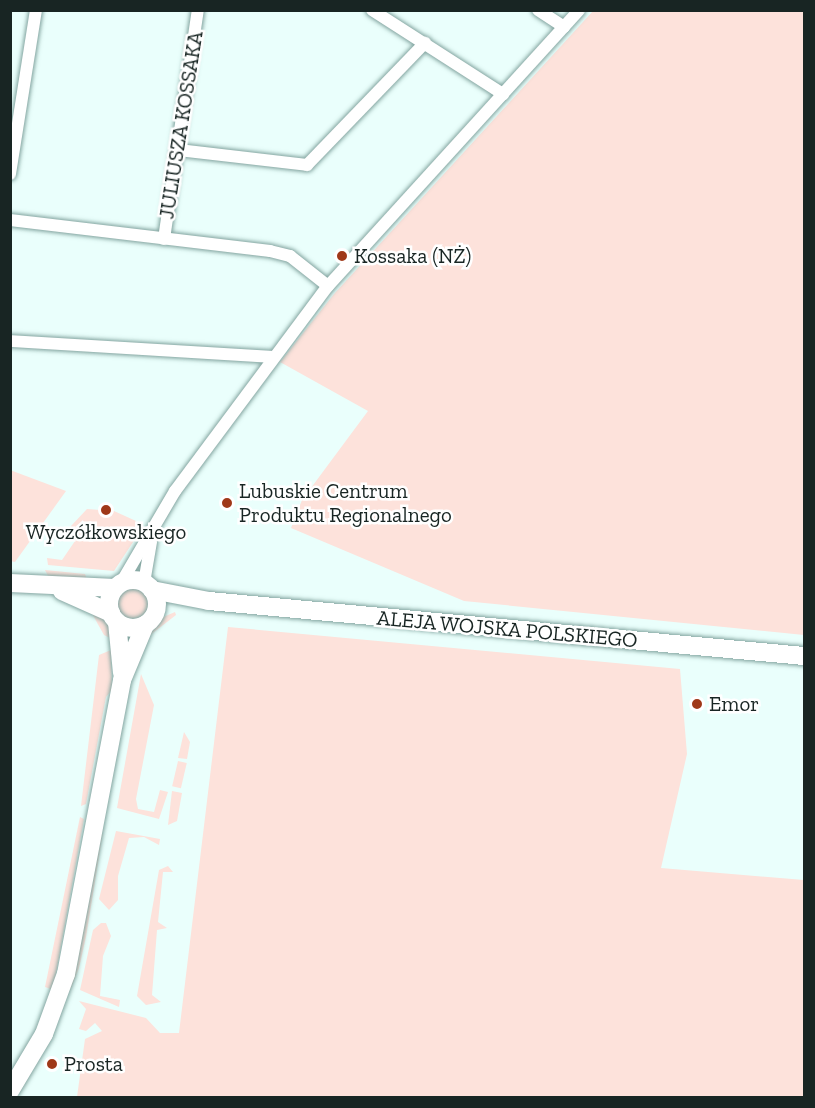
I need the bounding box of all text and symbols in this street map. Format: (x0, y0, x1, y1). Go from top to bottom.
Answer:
street label: JULIUSZA KOSSAKA (154, 29, 208, 221)
place label: Kossaka (NŻ) (354, 243, 471, 269)
marker: Kossaka (NŻ) (335, 249, 349, 263)
place label: Lubuskie Centrum Produktu Regionalnego (239, 478, 452, 528)
marker: Lubuskie Centrum Produktu Regionalnego (220, 496, 234, 510)
marker: Wyczółkowskiego (99, 503, 113, 517)
place label: Wyczółkowskiego (26, 519, 186, 545)
street label: ALEJA WOJSKA POLSKIEGO (375, 605, 639, 653)
place label: Emor (709, 691, 759, 717)
marker: Emor (690, 697, 704, 711)
place label: Prosta (64, 1051, 123, 1077)
marker: Prosta (45, 1057, 59, 1071)

